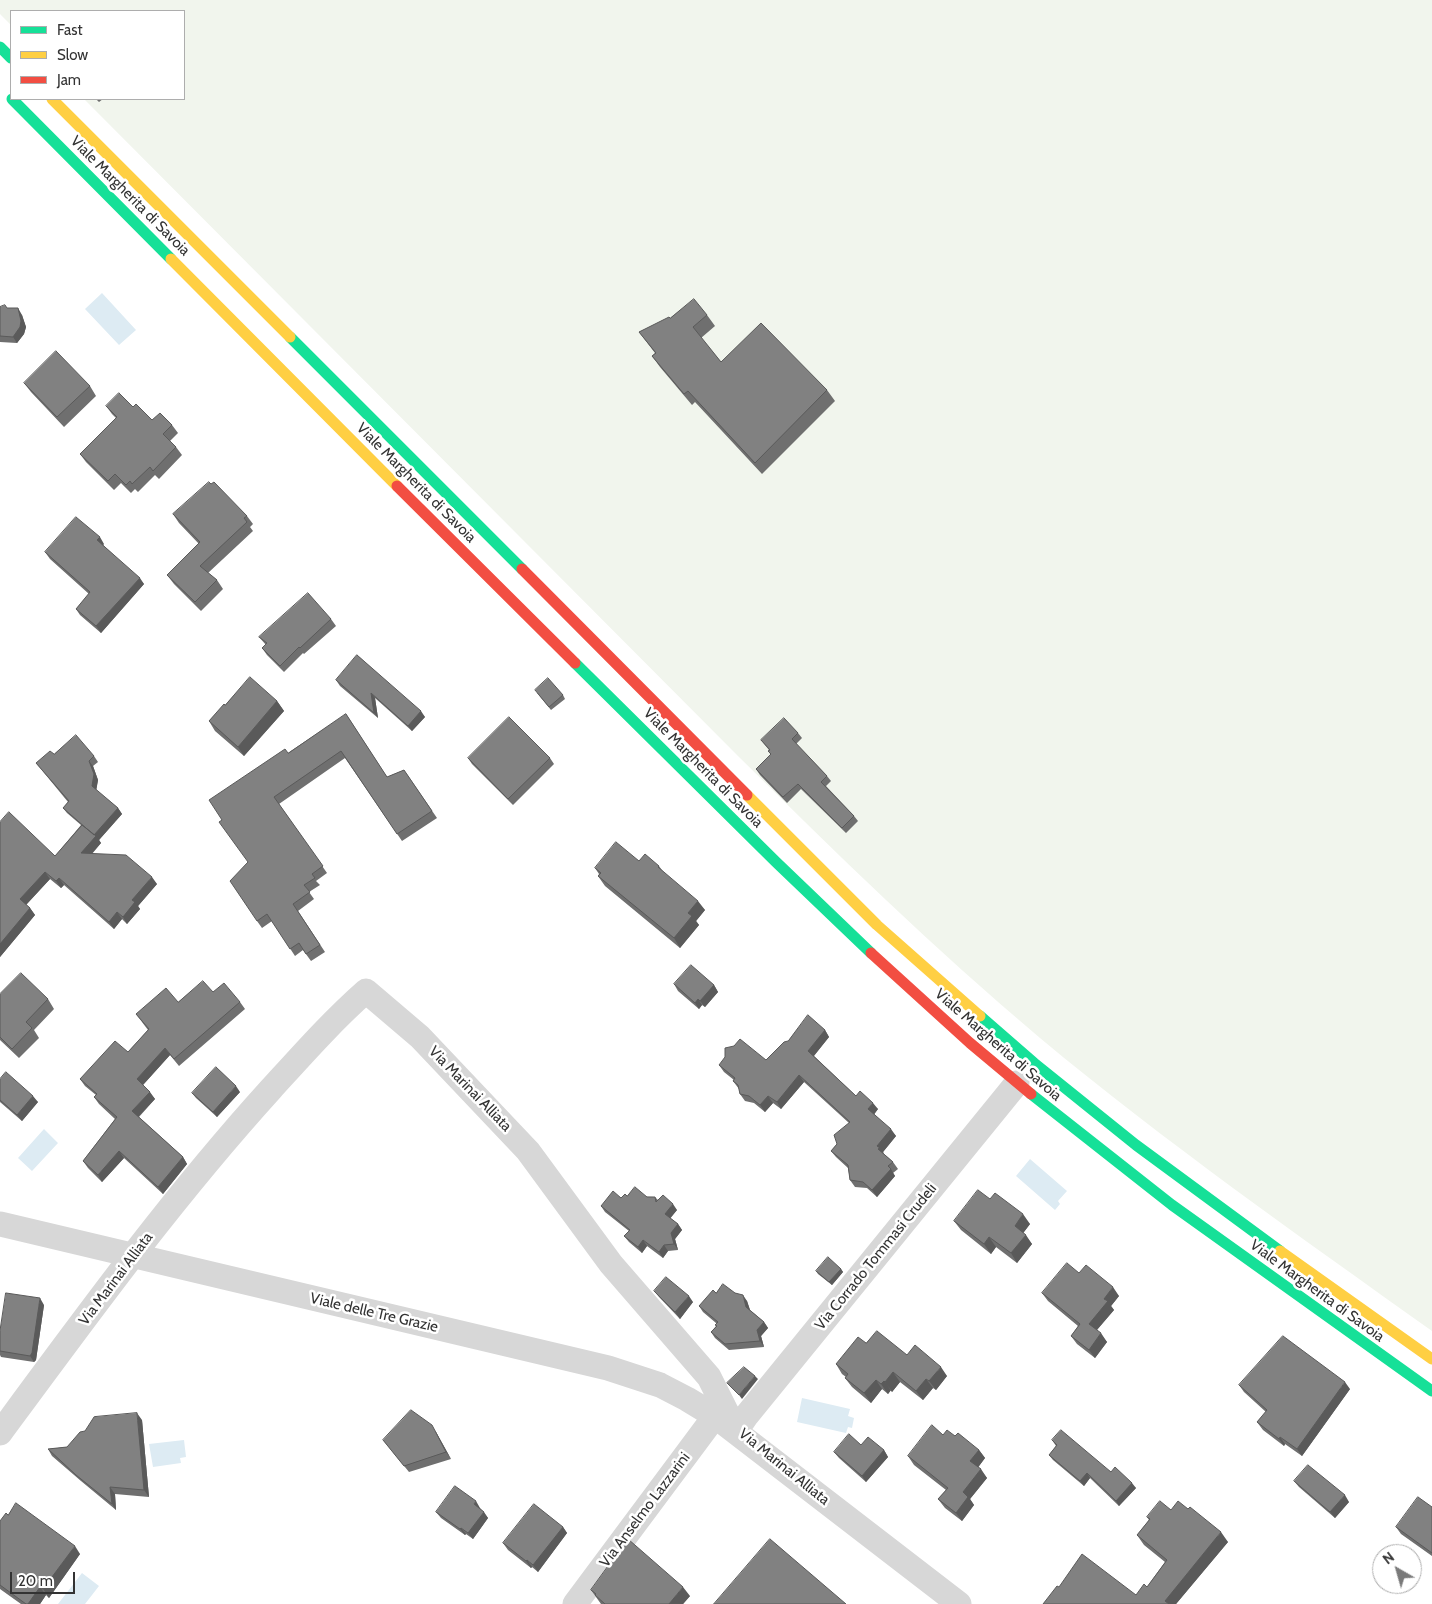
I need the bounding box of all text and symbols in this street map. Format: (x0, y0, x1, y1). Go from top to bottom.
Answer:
legend (10, 10, 185, 100)
text: Fast (57, 21, 82, 39)
text: Slow (57, 46, 88, 64)
text: Jam (57, 71, 81, 89)
street label: Viale Margherita di Savoia (66, 132, 194, 260)
street label: Viale Margherita di Savoia (352, 419, 480, 547)
street label: Viale Margherita di Savoia (639, 704, 767, 832)
street label: Viale Margherita di Savoia (931, 985, 1065, 1105)
street label: Via Marinai Alliata (425, 1043, 515, 1135)
street label: Via Corrado Tommasi Crudeli (811, 1180, 941, 1334)
street label: Via Marinai Alliata (75, 1229, 157, 1329)
street label: Viale Margherita di Savoia (1246, 1236, 1388, 1346)
street label: Viale delle Tre Grazie (308, 1290, 440, 1336)
street label: Via Marinai Alliata (735, 1425, 833, 1509)
street label: Via Anselmo Lazzarini (596, 1449, 694, 1571)
north arrow (1372, 1544, 1422, 1594)
text: N (1379, 1548, 1398, 1568)
scale bar (12, 1562, 78, 1594)
text: 20 m (18, 1572, 53, 1590)

